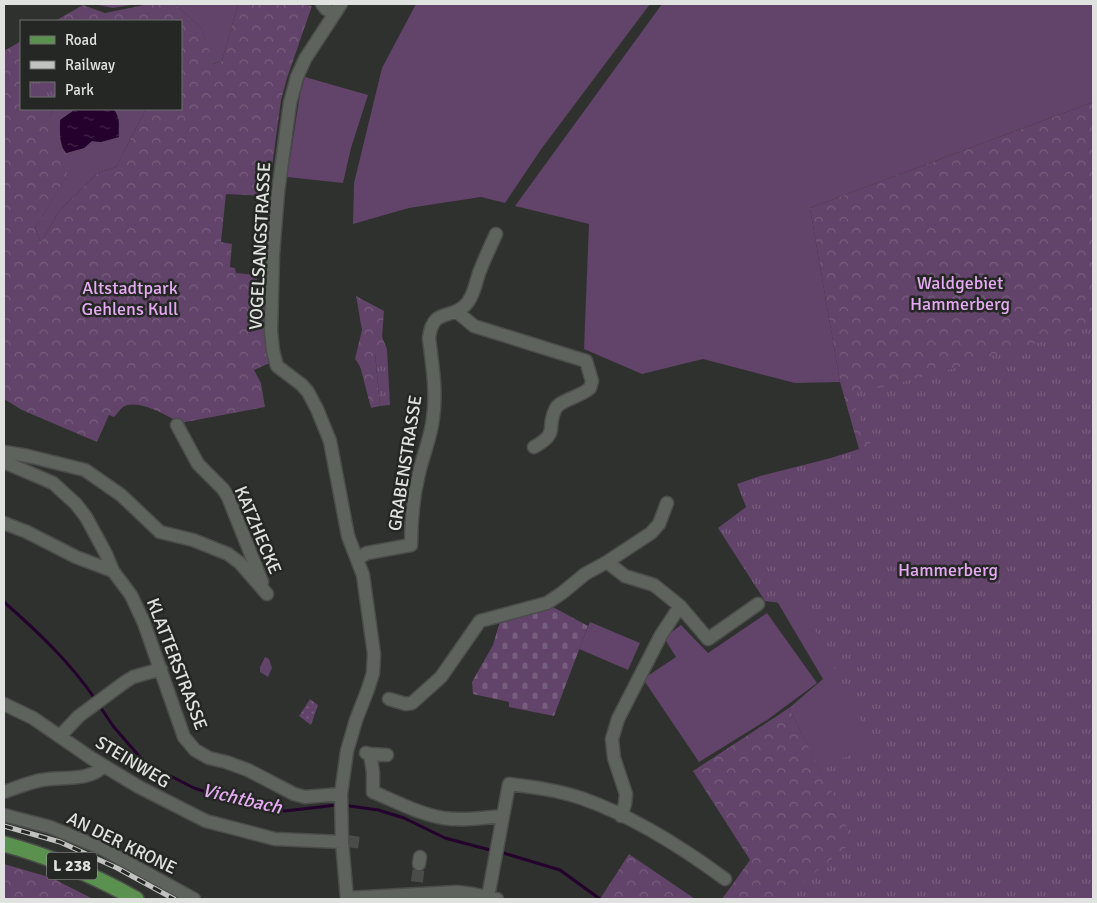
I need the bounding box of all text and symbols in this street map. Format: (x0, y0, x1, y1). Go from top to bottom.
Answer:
legend (20, 20, 182, 110)
text: Road (65, 31, 97, 49)
text: Railway (65, 56, 115, 74)
text: Park (65, 81, 94, 99)
street label: VOGELSANGSTRASSE (245, 161, 275, 331)
park label: Waldgebiet Hammerberg (910, 272, 1010, 315)
park label: Altstadtpark Gehlens Kull (82, 277, 178, 320)
street label: GRABENSTRASSE (383, 394, 427, 532)
street label: KATZHECKE (230, 483, 286, 577)
park label: Hammerberg (898, 559, 998, 581)
street label: KLATTERSTRASSE (142, 595, 212, 733)
street label: STEINWEG (92, 731, 174, 793)
water label: Vichtbach (200, 778, 285, 820)
street label: AN DER KRONE (64, 807, 180, 879)
road number: L 238 (47, 852, 97, 879)

